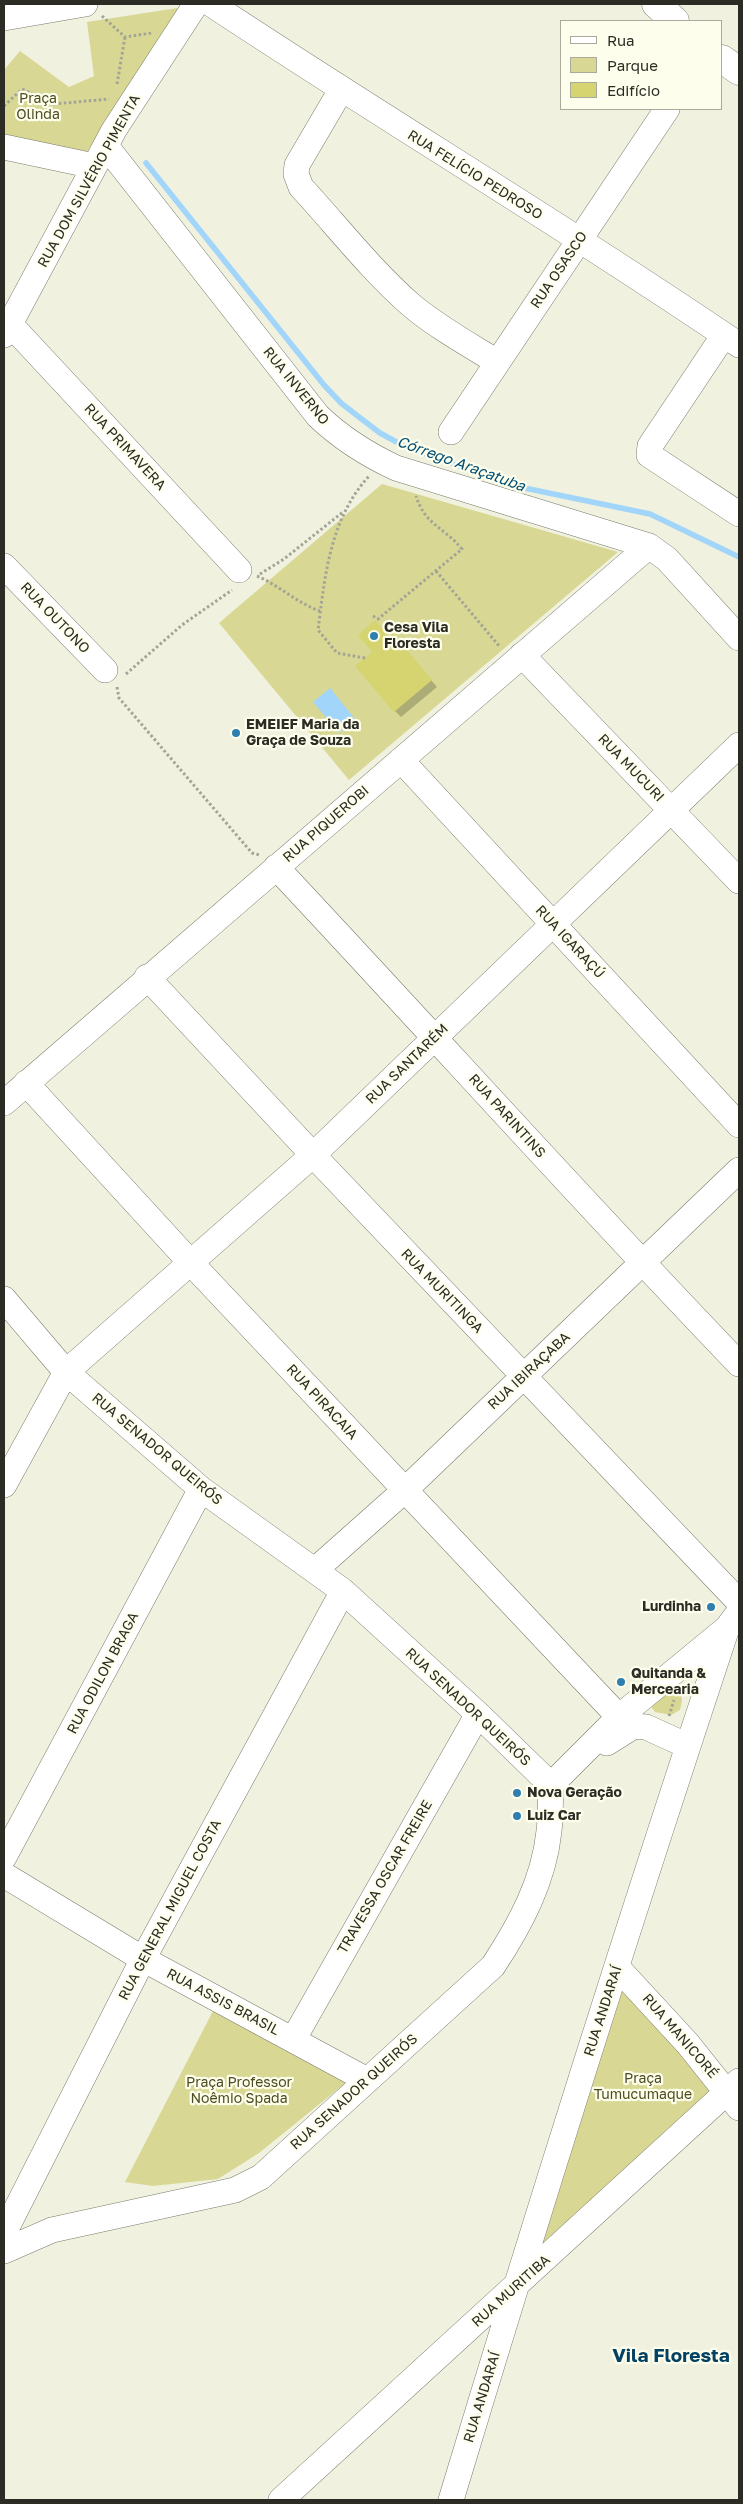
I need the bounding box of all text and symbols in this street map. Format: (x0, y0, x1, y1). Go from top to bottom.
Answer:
legend (560, 20, 723, 110)
text: Rua (607, 31, 634, 49)
text: Parque (607, 56, 658, 74)
text: Edifício (607, 81, 660, 99)
park label: Praça Olinda (16, 91, 60, 124)
street label: RUA DOM SILVÉRIO PIMENTA (34, 92, 144, 270)
street label: RUA FELÍCIO PEDROSO (404, 127, 546, 223)
street label: RUA OSASCO (527, 228, 591, 312)
street label: RUA INVERNO (259, 344, 333, 428)
street label: RUA PRIMAVERA (81, 400, 169, 494)
water label: Córrego Araçatuba (395, 432, 527, 496)
street label: RUA OUTONO (17, 579, 93, 657)
place label: Cesa Vila Floresta (384, 620, 448, 652)
marker: Cesa Vila Floresta (368, 630, 380, 642)
place label: EMEIEF Maria da Graça de Souza (246, 717, 359, 750)
marker: EMEIEF Maria da Graça de Souza (230, 727, 242, 739)
street label: RUA MUCURI (594, 731, 668, 805)
street label: RUA PIQUEROBI (280, 782, 372, 866)
street label: RUA IGARAÇÚ (532, 902, 608, 982)
street label: RUA SANTARÉM (362, 1020, 452, 1108)
street label: RUA PARINTINS (465, 1071, 549, 1161)
street label: RUA MURITINGA (397, 1245, 487, 1337)
street label: RUA IBIRAÇABA (485, 1329, 573, 1413)
street label: RUA PIRACAIA (283, 1361, 361, 1443)
street label: RUA SENADOR QUEIRÓS (88, 1389, 226, 1509)
place label: Lurdinha (642, 1599, 701, 1615)
marker: Lurdinha (705, 1601, 717, 1613)
street label: RUA ODILON BRAGA (64, 1609, 142, 1737)
street label: RUA SENADOR QUEIRÓS (402, 1645, 534, 1769)
place label: Quitanda & Mercearia (631, 1666, 706, 1698)
marker: Quitanda & Mercearia (615, 1676, 627, 1688)
place label: Nova Geração (527, 1785, 622, 1801)
marker: Nova Geração (511, 1787, 523, 1799)
street label: TRAVESSA OSCAR FREIRE (334, 1797, 436, 1957)
place label: Luiz Car (527, 1808, 581, 1824)
marker: Luiz Car (511, 1810, 523, 1822)
street label: RUA GENERAL MIGUEL COSTA (115, 1817, 225, 2003)
street label: RUA ANDARAÍ (580, 1964, 626, 2058)
street label: RUA ASSIS BRASIL (164, 1965, 282, 2039)
street label: RUA MANICORÉ (639, 1990, 721, 2082)
street label: RUA SENADOR QUEIRÓS (287, 2031, 421, 2153)
park label: Praça Tumucumaque (594, 2071, 692, 2104)
park label: Praça Professor Noêmio Spada (186, 2075, 292, 2108)
street label: RUA MURITIBA (468, 2251, 554, 2331)
district label: Vila Floresta (612, 2345, 730, 2367)
street label: RUA ANDARAÍ (460, 2349, 504, 2445)

